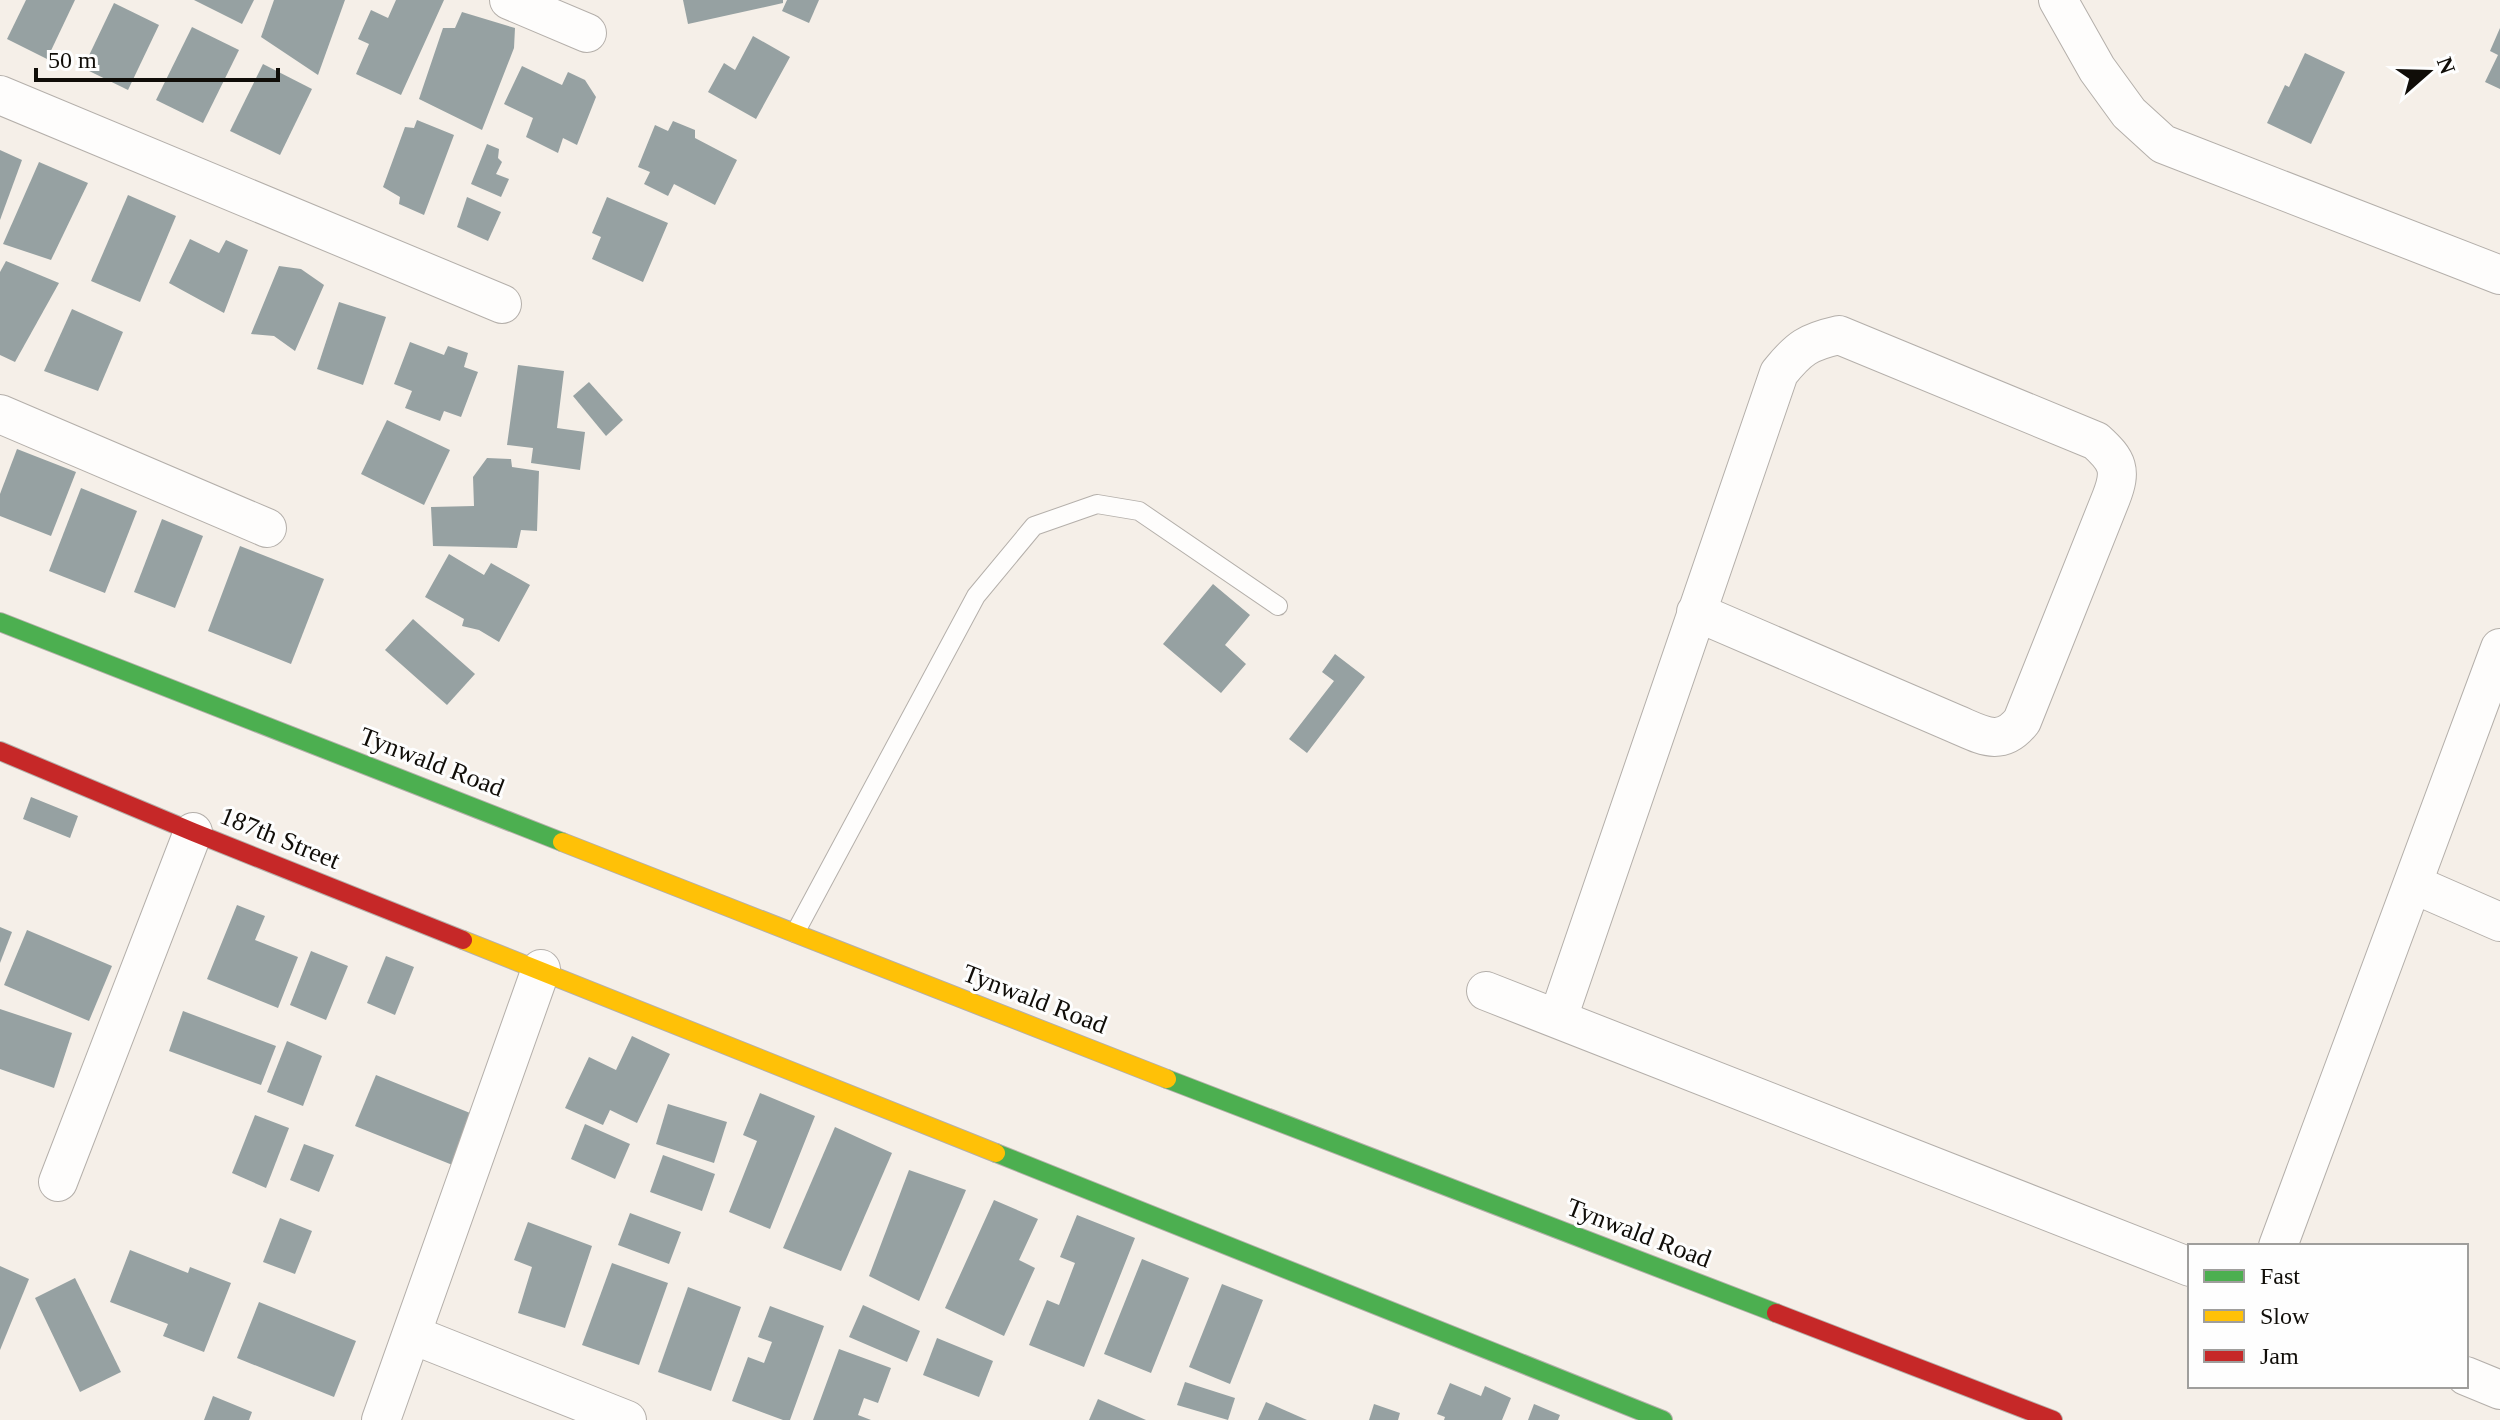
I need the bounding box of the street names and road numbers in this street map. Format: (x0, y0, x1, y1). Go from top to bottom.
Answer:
street label: Tynwald Road (356, 721, 508, 803)
street label: 187th Street (216, 801, 345, 875)
street label: Tynwald Road (959, 958, 1111, 1040)
street label: Tynwald Road (1563, 1192, 1715, 1274)

